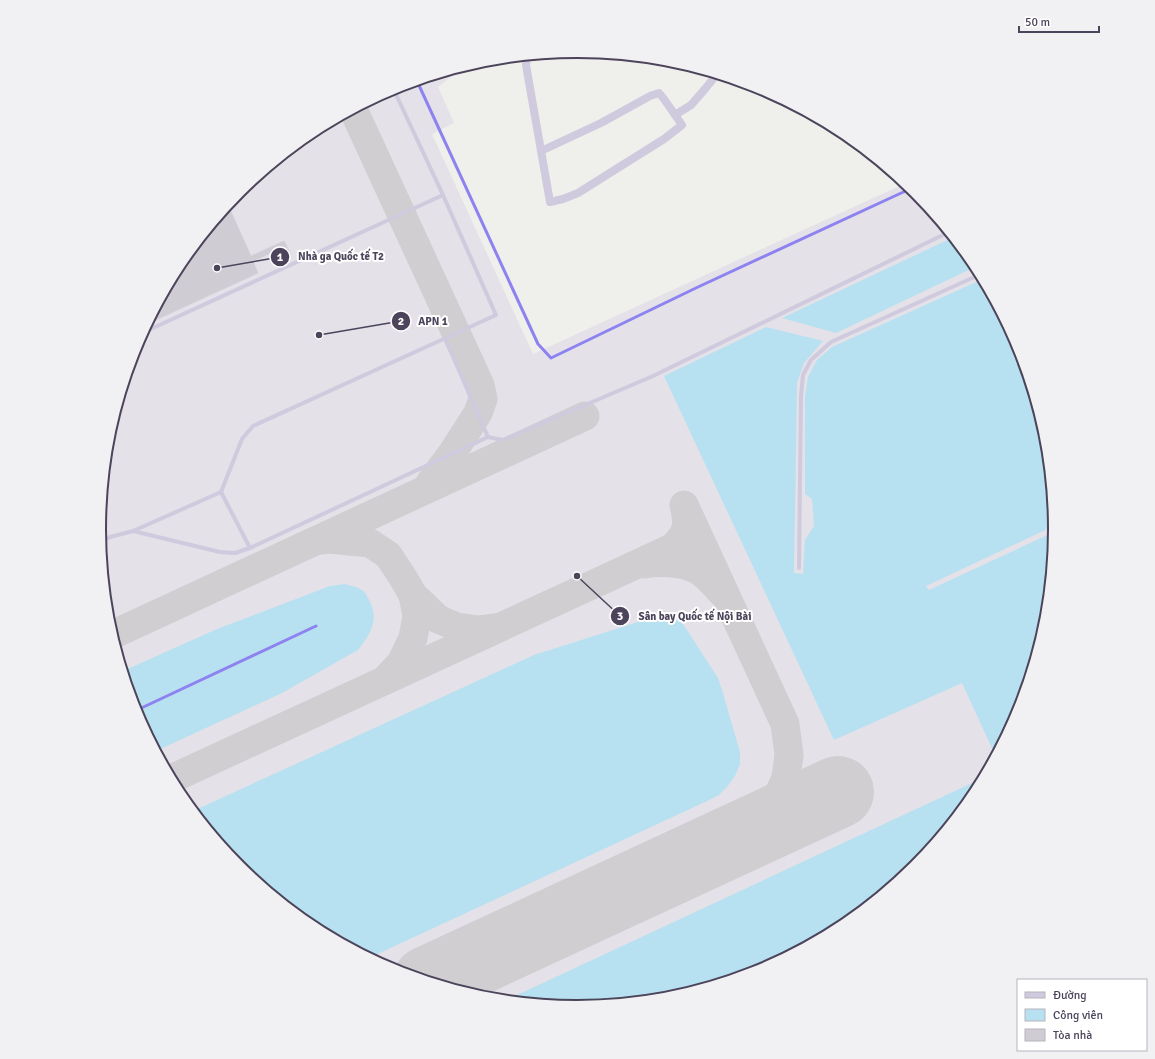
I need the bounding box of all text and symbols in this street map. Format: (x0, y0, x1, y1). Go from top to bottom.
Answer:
scale bar (1019, 8, 1099, 34)
text: 50 m (1025, 15, 1050, 30)
callout: Nhà ga Quốc tế T2 (270, 245, 392, 268)
text: Nhà ga Quốc tế T2 (298, 248, 384, 263)
text: 1 (277, 250, 284, 265)
callout: APN 1 (391, 309, 456, 332)
text: 2 (398, 314, 404, 329)
text: APN 1 (418, 315, 448, 328)
callout: Sân bay Quốc tế Nội Bài (610, 605, 759, 628)
text: Sân bay Quốc tế Nội Bài (639, 608, 752, 623)
text: 3 (617, 609, 623, 624)
legend (1017, 979, 1147, 1051)
text: Đường (1053, 988, 1087, 1003)
text: Công viên (1053, 1008, 1103, 1023)
text: Tòa nhà (1053, 1028, 1092, 1043)

